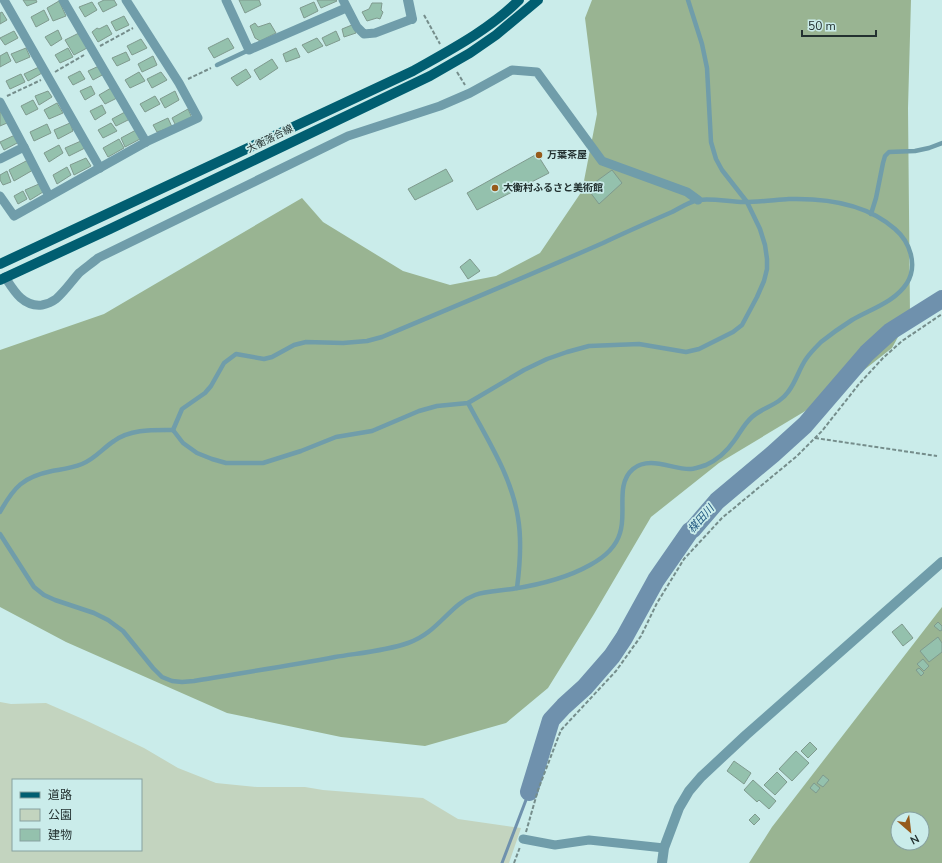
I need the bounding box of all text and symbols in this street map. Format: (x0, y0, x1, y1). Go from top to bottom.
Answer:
scale bar (802, 12, 876, 38)
text: 50 m (808, 18, 836, 34)
street label: 大衡落合線 (244, 122, 296, 156)
place label: 万葉茶屋 (547, 148, 587, 162)
marker: 万葉茶屋 (534, 150, 544, 160)
place label: 大衡村ふるさと美術館 (503, 181, 603, 195)
marker: 大衡村ふるさと美術館 (490, 183, 500, 193)
water label: 楳田川 (685, 501, 718, 536)
legend (12, 779, 142, 851)
text: 道路 (48, 787, 72, 803)
text: 公園 (48, 807, 72, 823)
north arrow (890, 811, 930, 851)
text: 建物 (48, 827, 72, 843)
text: N (907, 831, 922, 848)

